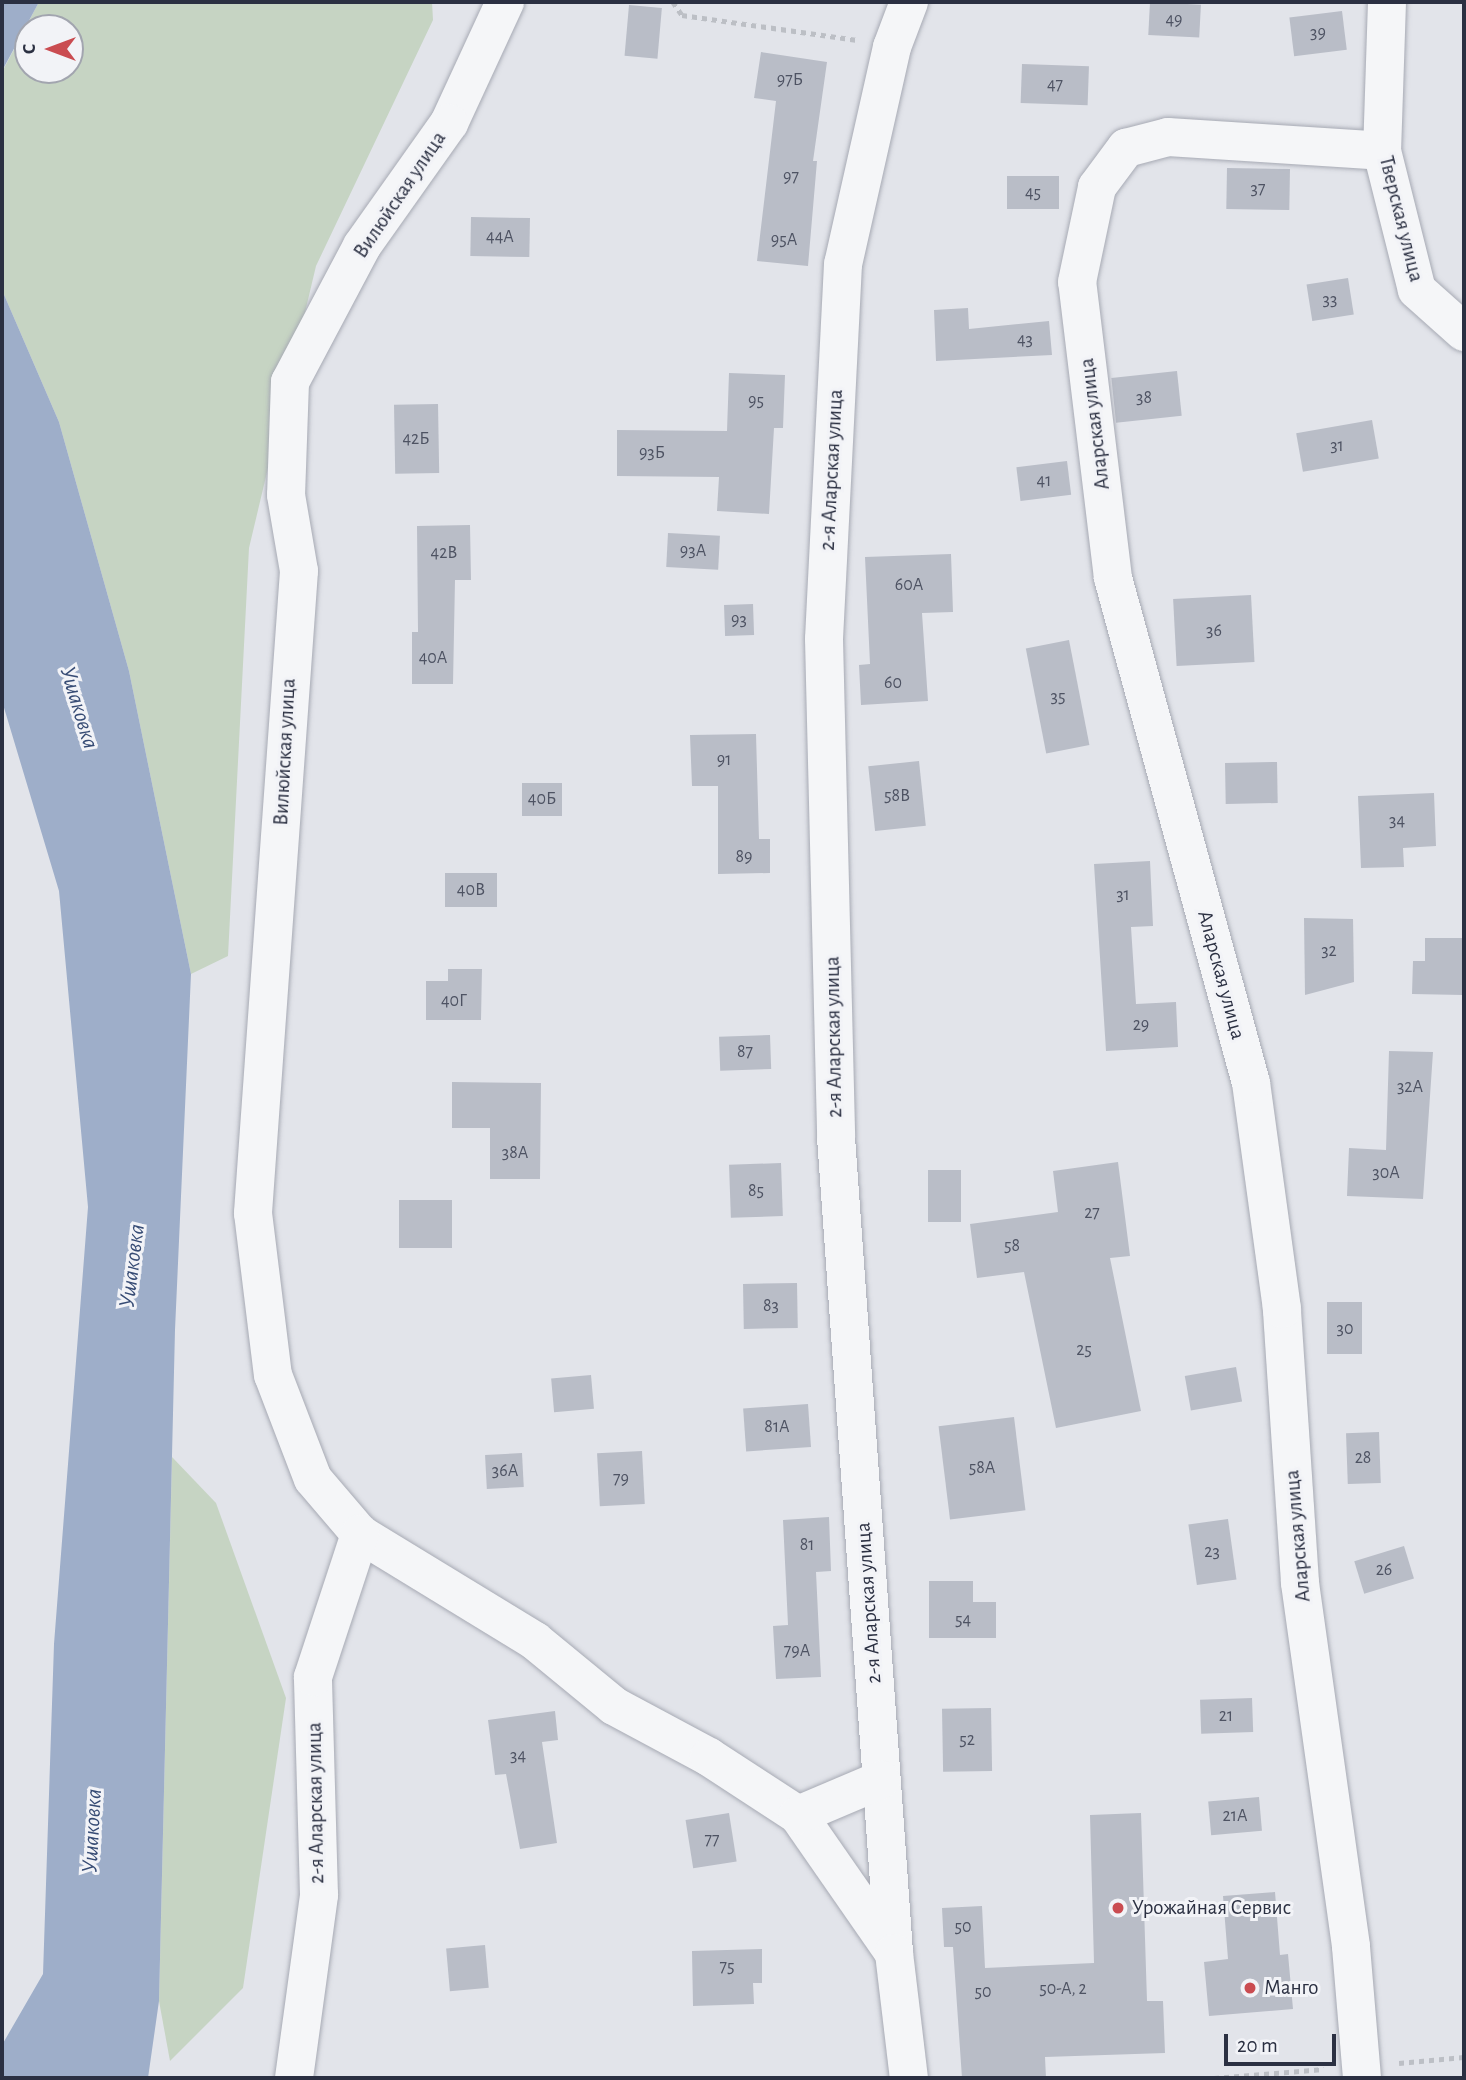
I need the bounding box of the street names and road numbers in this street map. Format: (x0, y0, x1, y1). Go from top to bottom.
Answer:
street label: Вилюйская улица (348, 127, 452, 263)
street label: Тверская улица (1373, 153, 1429, 285)
street label: Аларская улица (1074, 357, 1116, 491)
street label: 2-я Аларская улица (815, 389, 849, 551)
street label: Вилюйская улица (269, 678, 301, 826)
street label: Аларская улица (1192, 908, 1250, 1042)
street label: 2-я Аларская улица (820, 956, 848, 1118)
street label: Аларская улица (1280, 1469, 1316, 1603)
street label: 2-я Аларская улица (851, 1522, 887, 1684)
street label: 2-я Аларская улица (302, 1722, 330, 1884)

